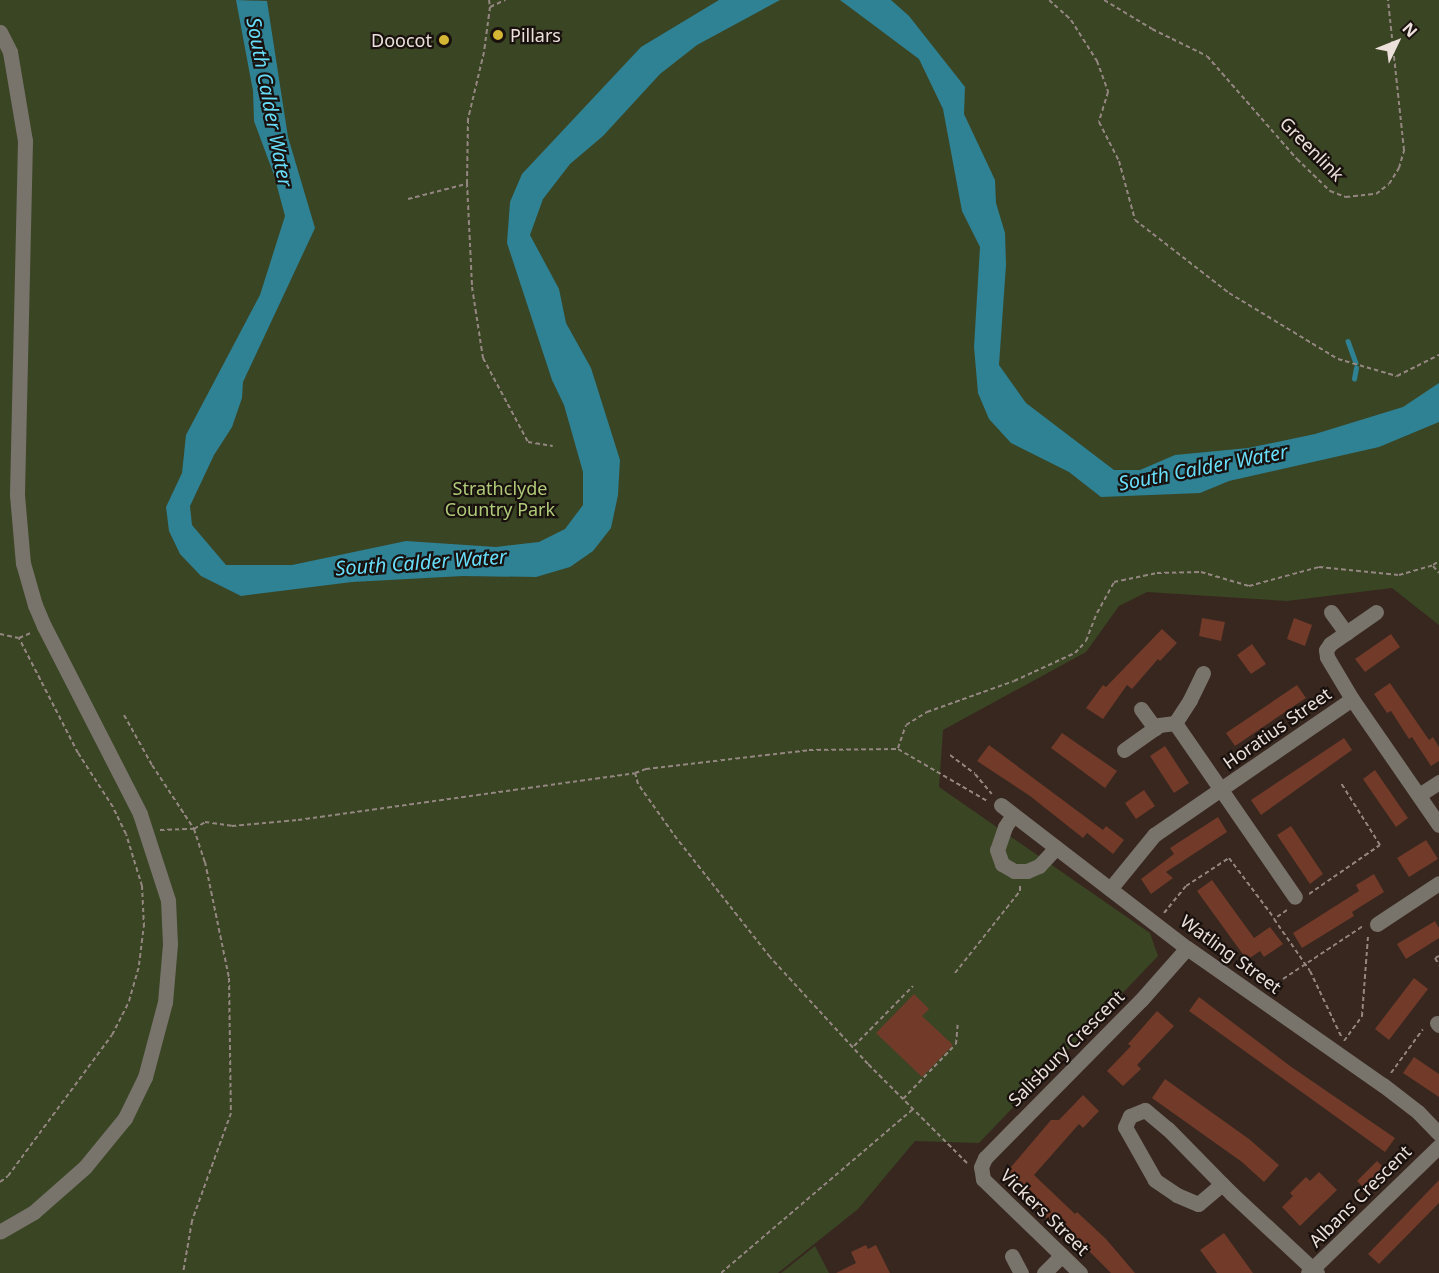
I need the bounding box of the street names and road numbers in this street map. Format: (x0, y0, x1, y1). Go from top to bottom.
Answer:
street label: Greenlink (1276, 113, 1348, 185)
street label: Horatius Street (1219, 683, 1335, 773)
street label: Watling Street (1176, 910, 1286, 998)
street label: Salisbury Crescent (1004, 986, 1128, 1110)
street label: Albans Crescent (1304, 1140, 1416, 1252)
street label: Vickers Street (996, 1164, 1094, 1260)

